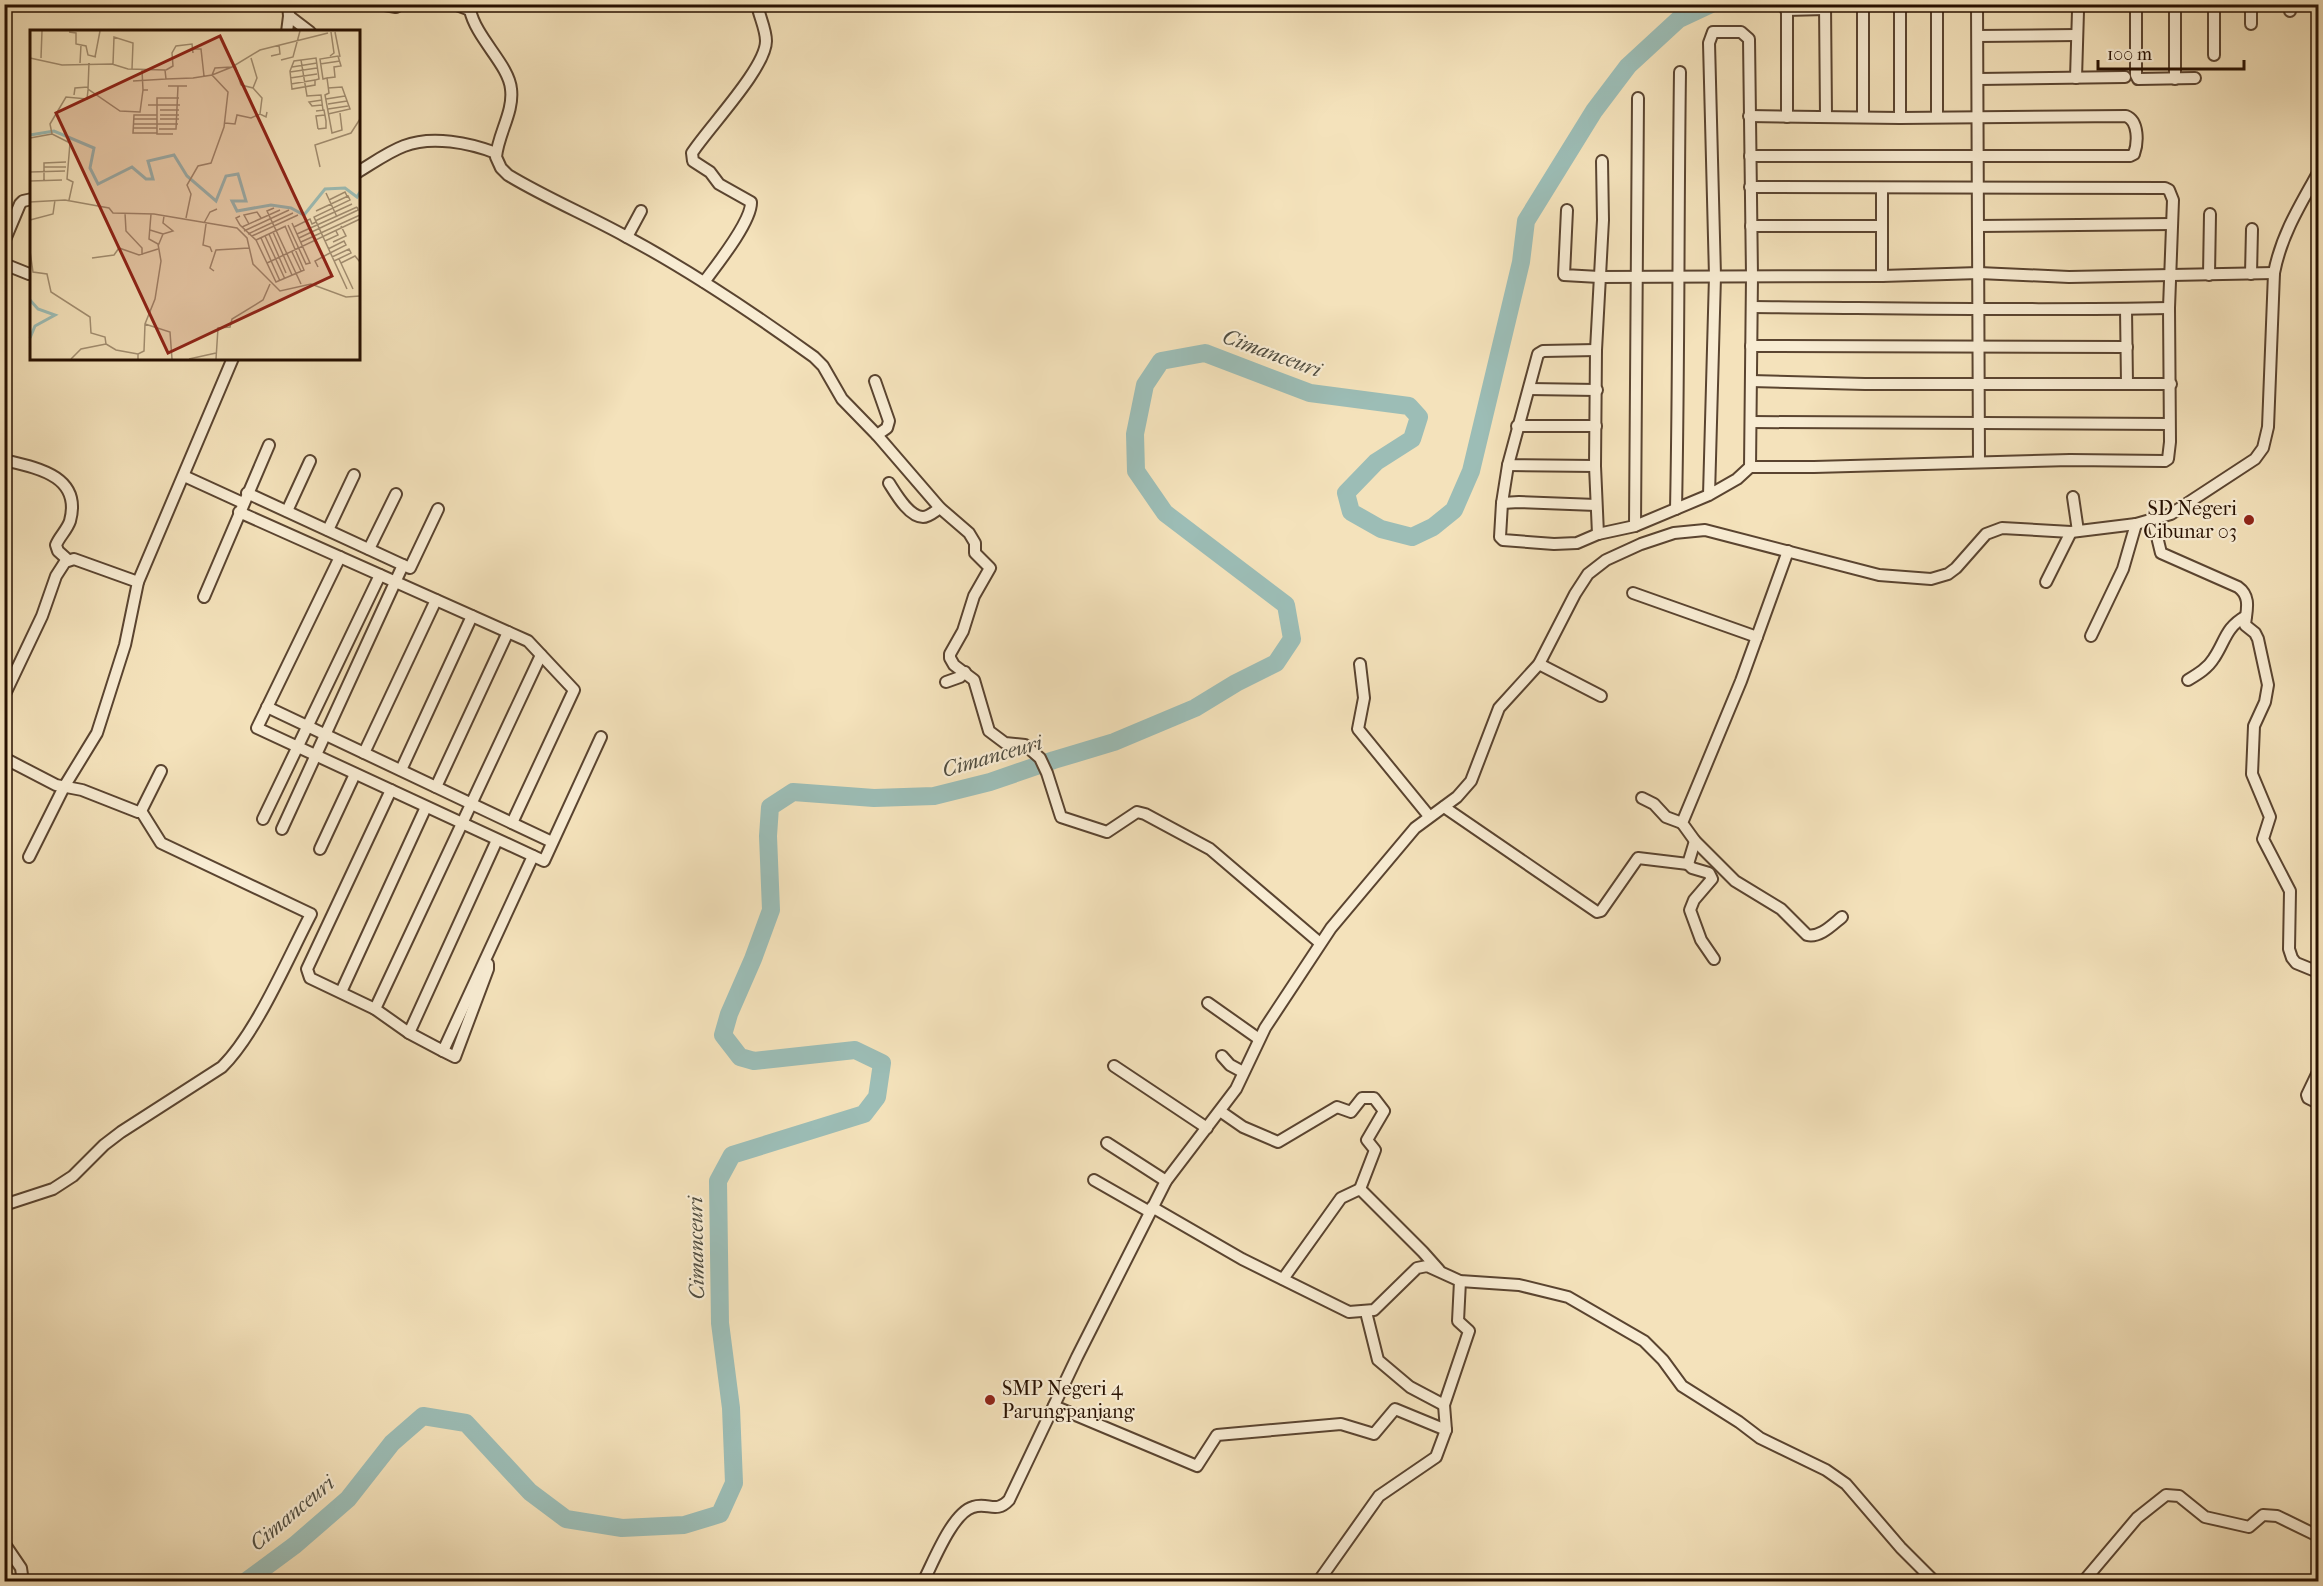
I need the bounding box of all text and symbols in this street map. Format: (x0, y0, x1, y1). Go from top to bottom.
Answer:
inset map (30, 30, 360, 360)
scale bar (2098, 33, 2244, 71)
text: 100 m (2107, 44, 2152, 65)
water label: Cimanceuri (1220, 324, 1326, 383)
place label: SD Negeri Cibunar 03 (2143, 497, 2237, 543)
marker: SD Negeri Cibunar 03 (2242, 513, 2256, 527)
water label: Cimanceuri (939, 730, 1047, 782)
water label: Cimanceuri (683, 1194, 709, 1300)
place label: SMP Negeri 4 Parungpanjang (1002, 1377, 1135, 1423)
marker: SMP Negeri 4 Parungpanjang (983, 1393, 997, 1407)
water label: Cimanceuri (245, 1469, 341, 1555)

